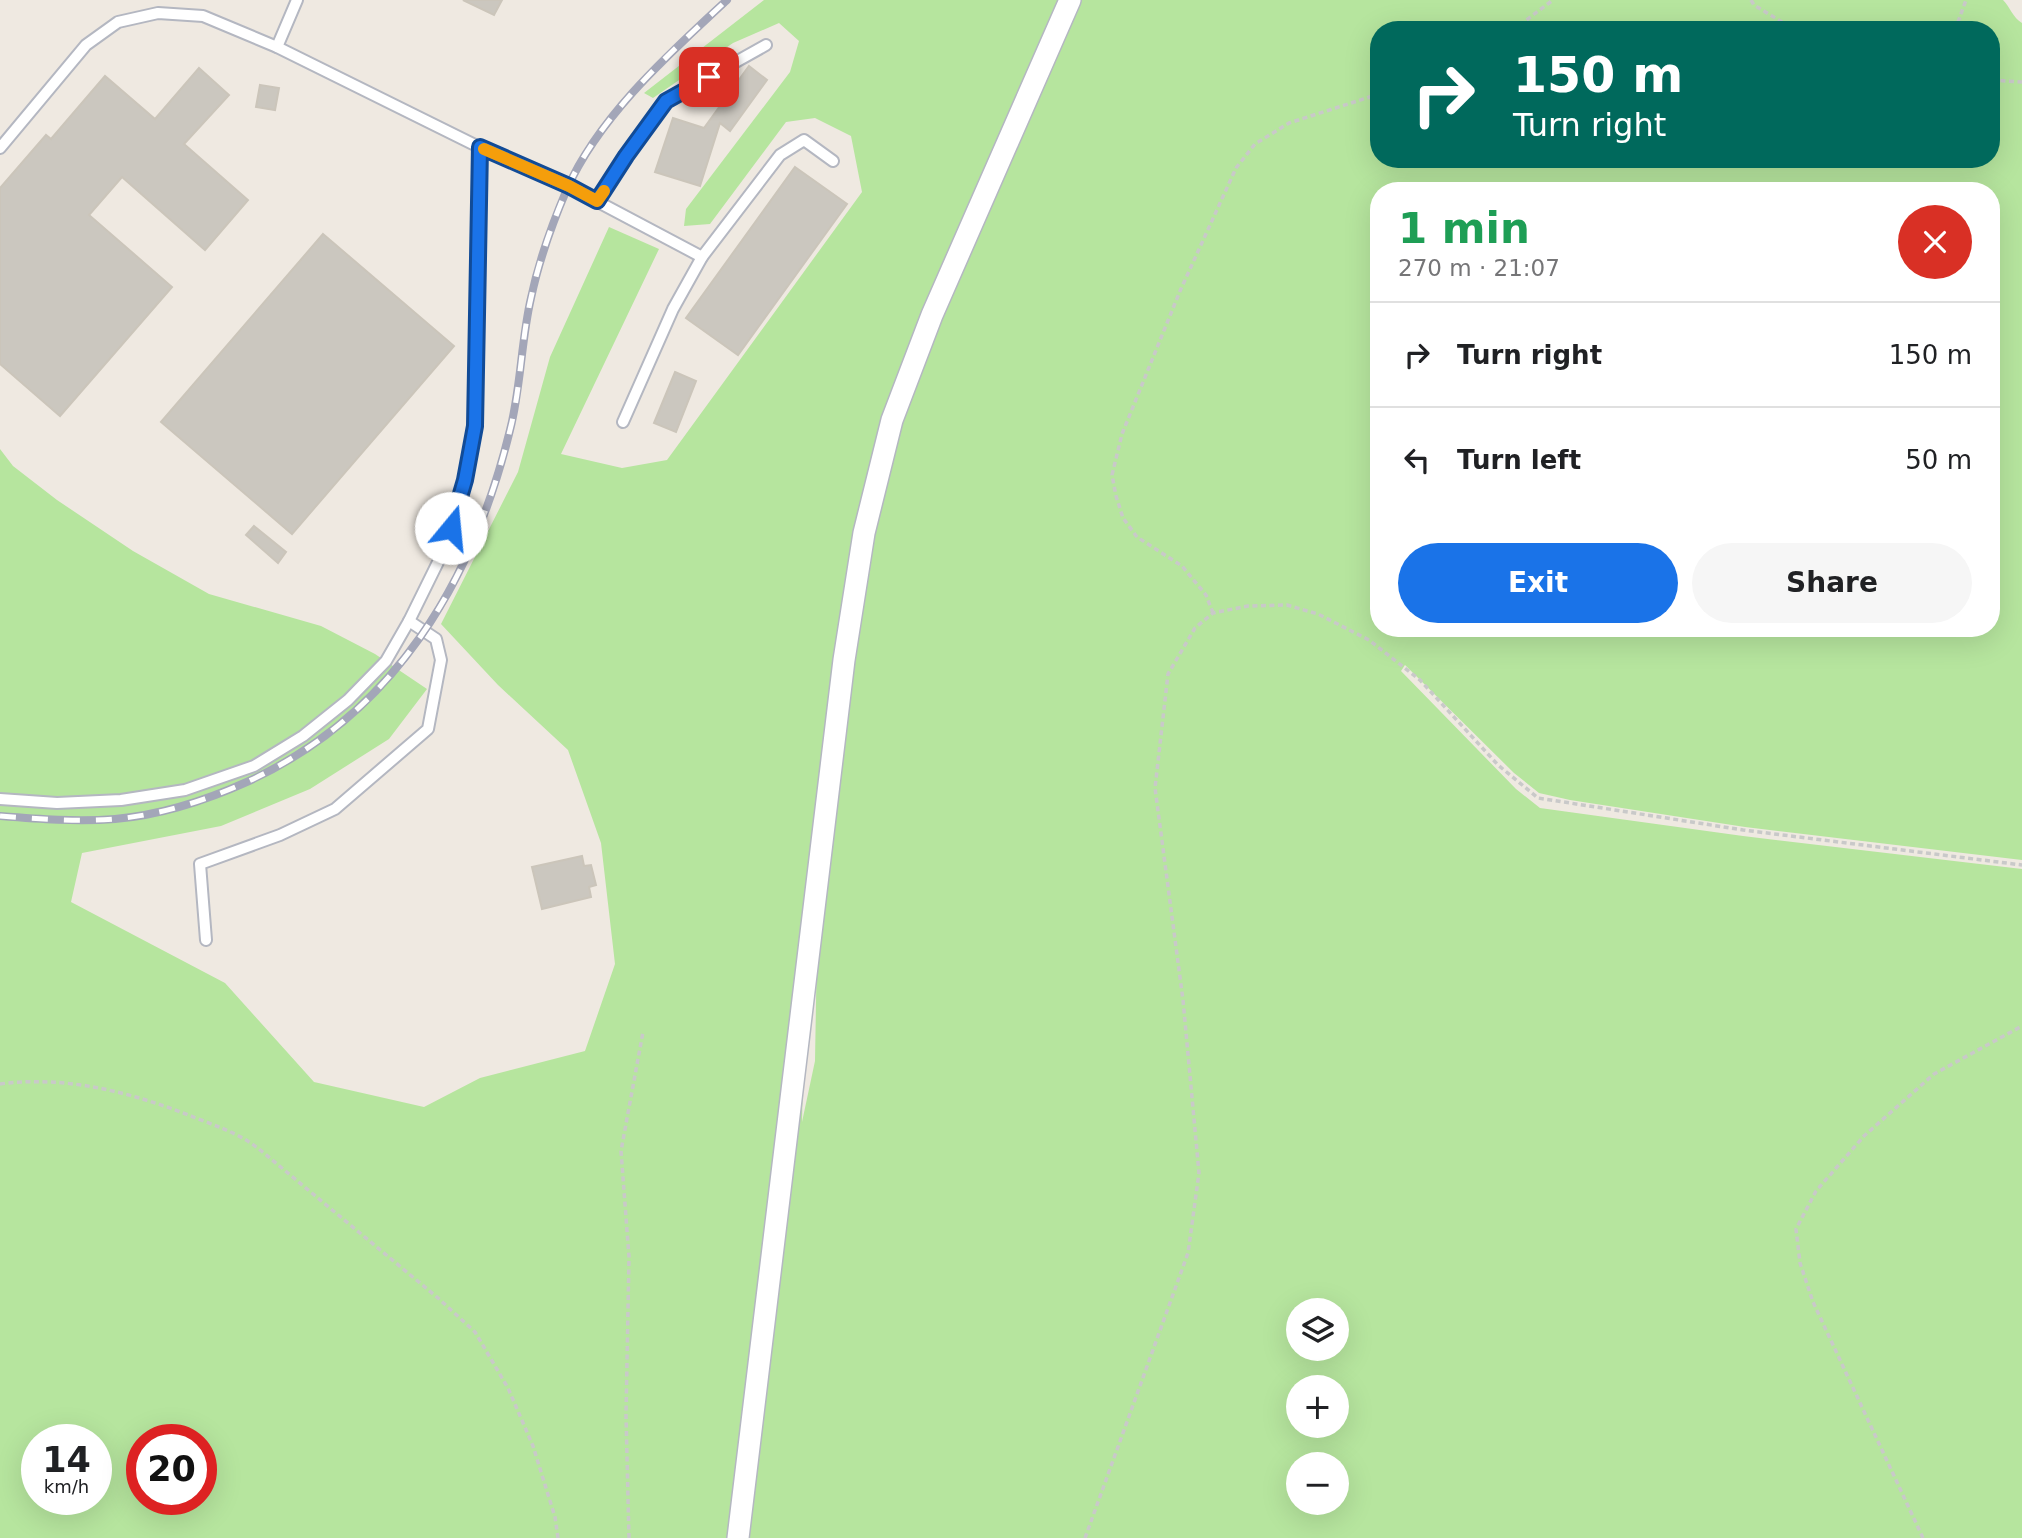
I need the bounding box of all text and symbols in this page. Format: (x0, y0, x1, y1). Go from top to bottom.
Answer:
pin (679, 47, 739, 107)
text: 150 m (1513, 47, 1683, 104)
icon: right (1398, 49, 1489, 140)
icon: arrive (690, 58, 728, 96)
text: Turn right (1513, 106, 1666, 144)
text: 1 min (1398, 204, 1530, 253)
button: close (1898, 205, 1972, 279)
text: 270 m · 21:07 (1398, 255, 1560, 281)
icon: right (1398, 336, 1436, 374)
text: Turn right (1457, 340, 1602, 370)
text: 150 m (1889, 340, 1972, 370)
icon: left (1398, 441, 1436, 479)
text: Turn left (1457, 445, 1581, 475)
text: 50 m (1905, 445, 1972, 475)
position arrow (414, 491, 488, 565)
button: Exit (1398, 543, 1678, 623)
button: Share (1692, 543, 1972, 623)
map controls (1286, 1298, 1349, 1515)
button: layers (1286, 1298, 1349, 1361)
button: + (1286, 1375, 1349, 1438)
speed limit sign: 20 (126, 1424, 217, 1515)
text: 14 (42, 1440, 91, 1480)
button: − (1286, 1452, 1349, 1515)
text: km/h (44, 1476, 89, 1497)

